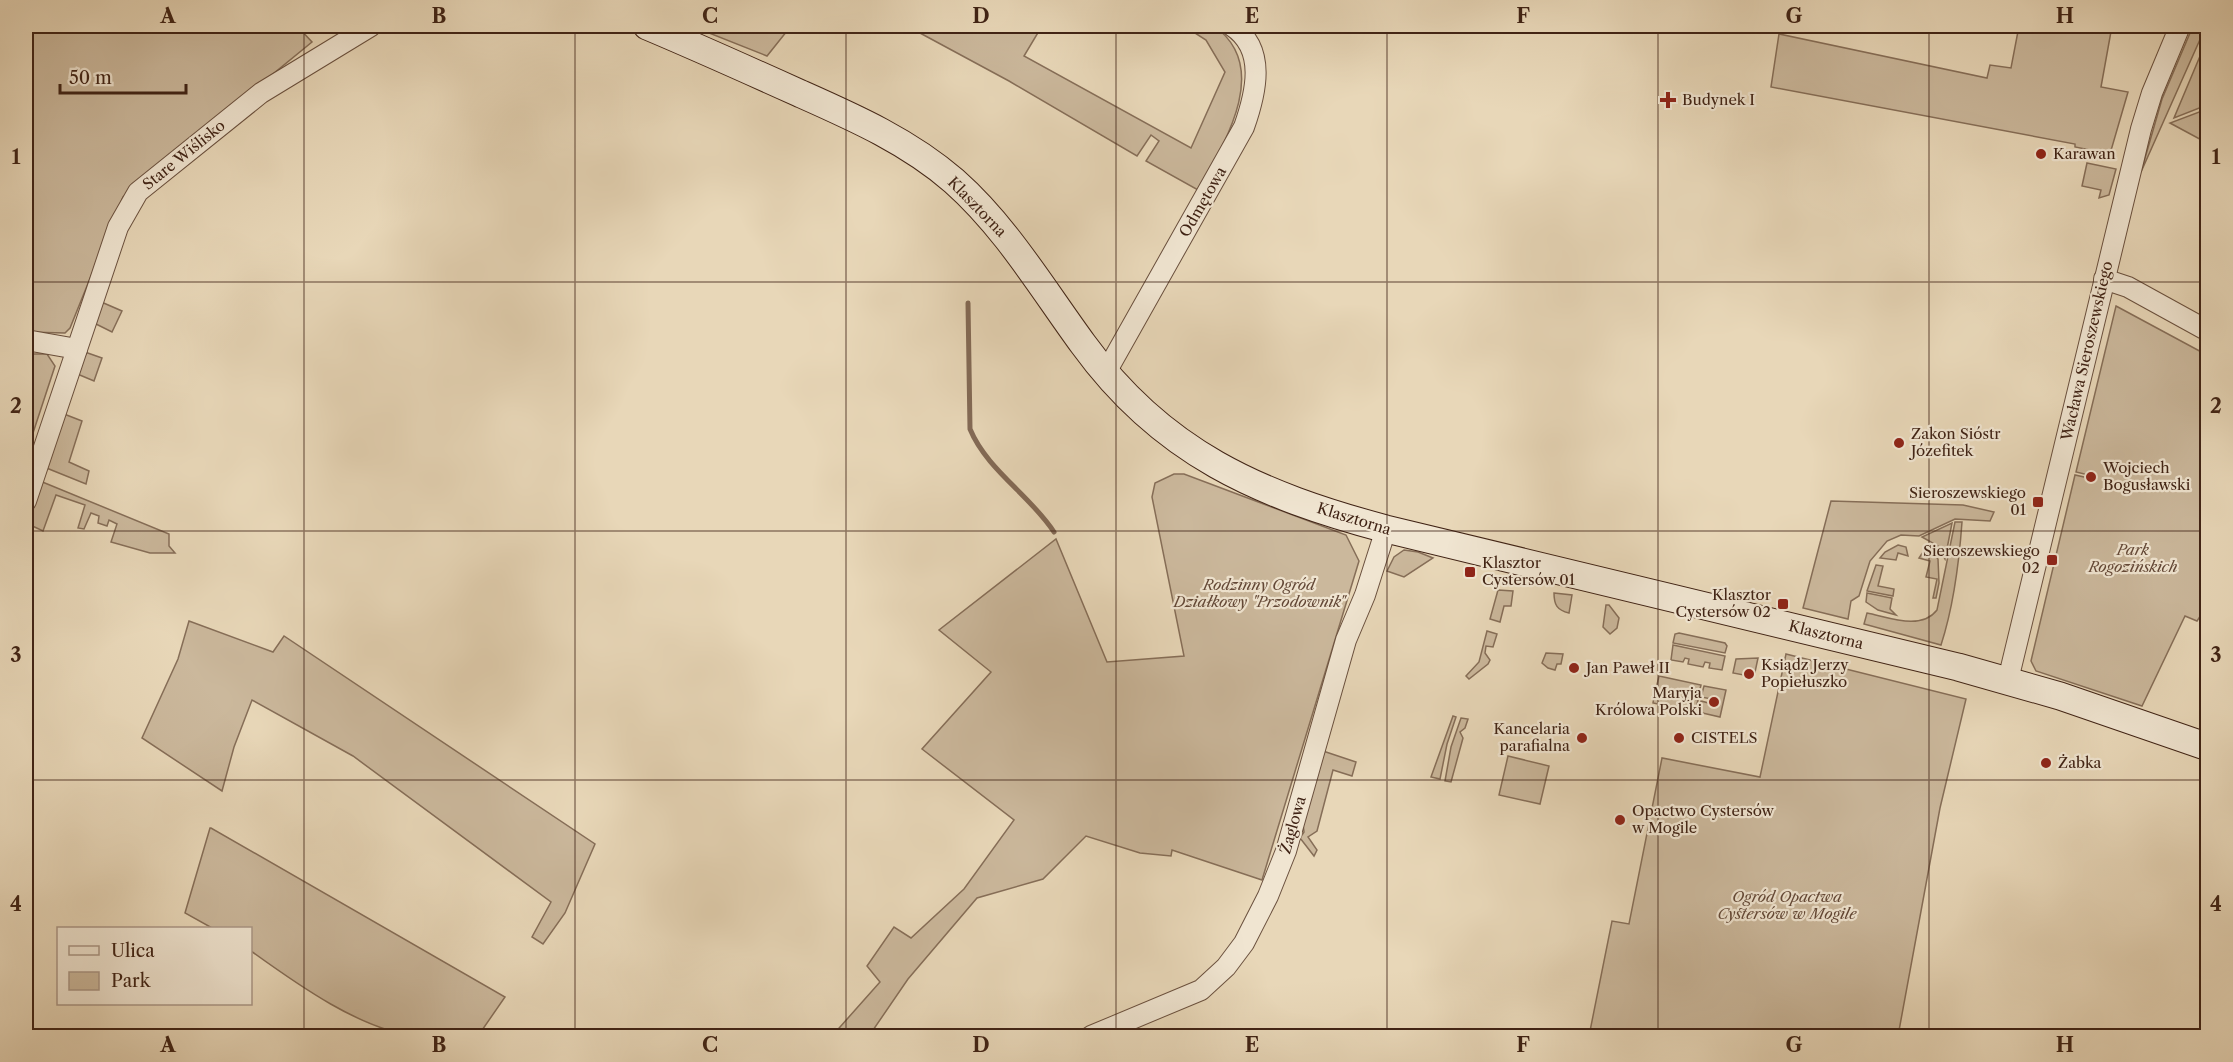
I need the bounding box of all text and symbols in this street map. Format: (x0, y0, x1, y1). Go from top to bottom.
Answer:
text: A (159, 4, 176, 28)
text: B (432, 4, 447, 28)
text: C (702, 4, 718, 28)
text: D (972, 4, 990, 28)
text: E (1245, 4, 1259, 28)
text: F (1516, 4, 1530, 28)
text: G (1786, 4, 1803, 28)
text: H (2056, 4, 2074, 28)
scale bar (60, 57, 186, 95)
text: 50 m (69, 67, 112, 89)
place label: Budynek I (1682, 90, 1755, 109)
marker: Budynek I (1659, 91, 1677, 109)
street label: Stare Wiślisko (139, 116, 229, 194)
place label: Karawan (2053, 144, 2116, 163)
text: 1 (12, 145, 21, 169)
text: 1 (2212, 145, 2221, 169)
marker: Karawan (2034, 147, 2048, 161)
street label: Odmętowa (1175, 163, 1230, 240)
street label: Klasztorna (944, 173, 1011, 241)
street label: Wacława Sieroszewskiego (2056, 259, 2116, 443)
text: 2 (10, 394, 22, 418)
text: 2 (2210, 394, 2222, 418)
place label: Zakon Sióstr Józefitek (1909, 424, 2001, 460)
marker: Zakon Sióstr Józefitek (1892, 436, 1906, 450)
place label: Wojciech Bogusławski (2102, 458, 2191, 494)
marker: Wojciech Bogusławski (2084, 470, 2098, 484)
place label: Sieroszewskiego 01 (1909, 483, 2027, 519)
marker: Sieroszewskiego 01 (2031, 495, 2045, 509)
street label: Klasztorna (1315, 498, 1394, 539)
park label: Park Rogozińskich (2087, 540, 2178, 576)
place label: Sieroszewskiego 02 (1923, 541, 2040, 577)
place label: Klasztor Cystersów 01 (1482, 553, 1576, 589)
marker: Sieroszewskiego 02 (2045, 553, 2059, 567)
marker: Klasztor Cystersów 01 (1463, 565, 1477, 579)
park label: Rodzinny Ogród Działkowy "Przodownik" (1173, 575, 1347, 611)
place label: Klasztor Cystersów 02 (1676, 585, 1772, 621)
marker: Klasztor Cystersów 02 (1776, 597, 1790, 611)
street label: Klasztorna (1787, 616, 1866, 653)
text: 3 (10, 643, 22, 667)
text: 3 (2210, 643, 2222, 667)
place label: Ksiądz Jerzy Popiełuszko (1761, 655, 1849, 691)
place label: Jan Paweł II (1584, 658, 1670, 677)
marker: Jan Paweł II (1567, 661, 1581, 675)
marker: Ksiądz Jerzy Popiełuszko (1742, 667, 1756, 681)
place label: Maryja Królowa Polski (1595, 683, 1702, 719)
marker: Maryja Królowa Polski (1707, 695, 1721, 709)
place label: Kancelaria parafialna (1494, 719, 1570, 755)
place label: CISTELS (1691, 728, 1758, 747)
marker: Kancelaria parafialna (1575, 731, 1589, 745)
marker: CISTELS (1672, 731, 1686, 745)
place label: Żabka (2058, 753, 2101, 772)
marker: Żabka (2039, 756, 2053, 770)
street label: Żaglowa (1275, 794, 1310, 856)
place label: Opactwo Cystersów w Mogile (1631, 801, 1774, 837)
marker: Opactwo Cystersów w Mogile (1613, 813, 1627, 827)
park label: Ogród Opactwa Cystersów w Mogile (1717, 887, 1857, 923)
text: 4 (10, 892, 22, 916)
text: 4 (2210, 892, 2222, 916)
legend (57, 927, 252, 1005)
text: Ulica (111, 940, 155, 962)
text: Park (111, 970, 152, 992)
text: A (159, 1033, 176, 1057)
text: B (432, 1033, 447, 1057)
text: C (702, 1033, 718, 1057)
text: D (972, 1033, 990, 1057)
text: E (1245, 1033, 1259, 1057)
text: F (1516, 1033, 1530, 1057)
text: G (1786, 1033, 1803, 1057)
text: H (2056, 1033, 2074, 1057)

